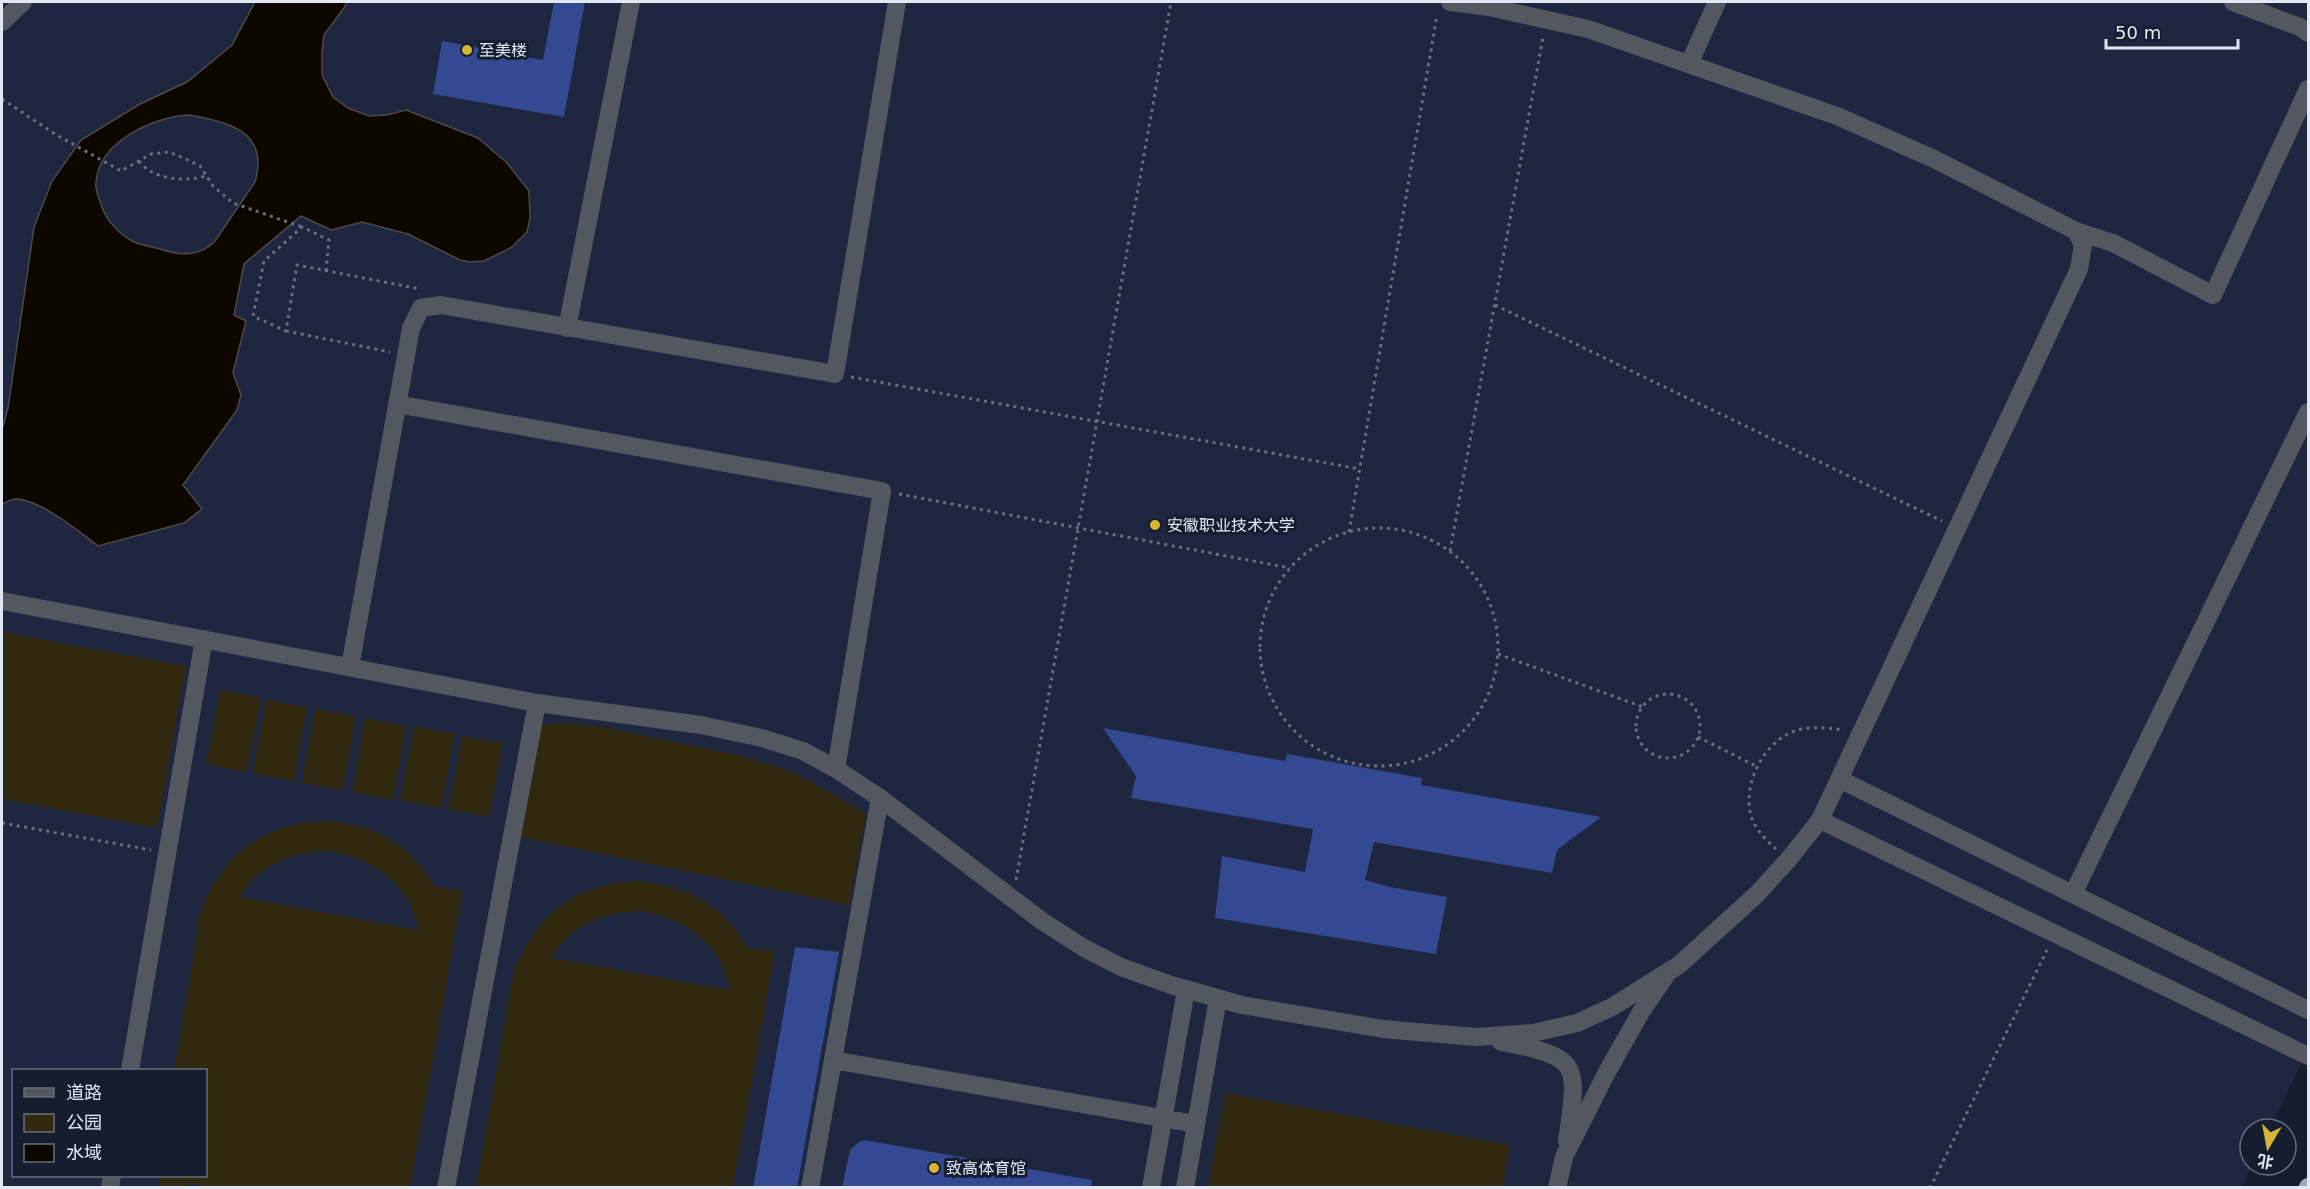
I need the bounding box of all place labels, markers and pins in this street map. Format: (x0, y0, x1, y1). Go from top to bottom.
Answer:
place label: 至美楼 (479, 41, 527, 60)
marker: 至美楼 (460, 43, 474, 57)
place label: 安徽职业技术大学 (1167, 516, 1295, 535)
marker: 安徽职业技术大学 (1148, 518, 1162, 532)
place label: 致高体育馆 (946, 1159, 1026, 1178)
marker: 致高体育馆 (927, 1161, 941, 1175)

